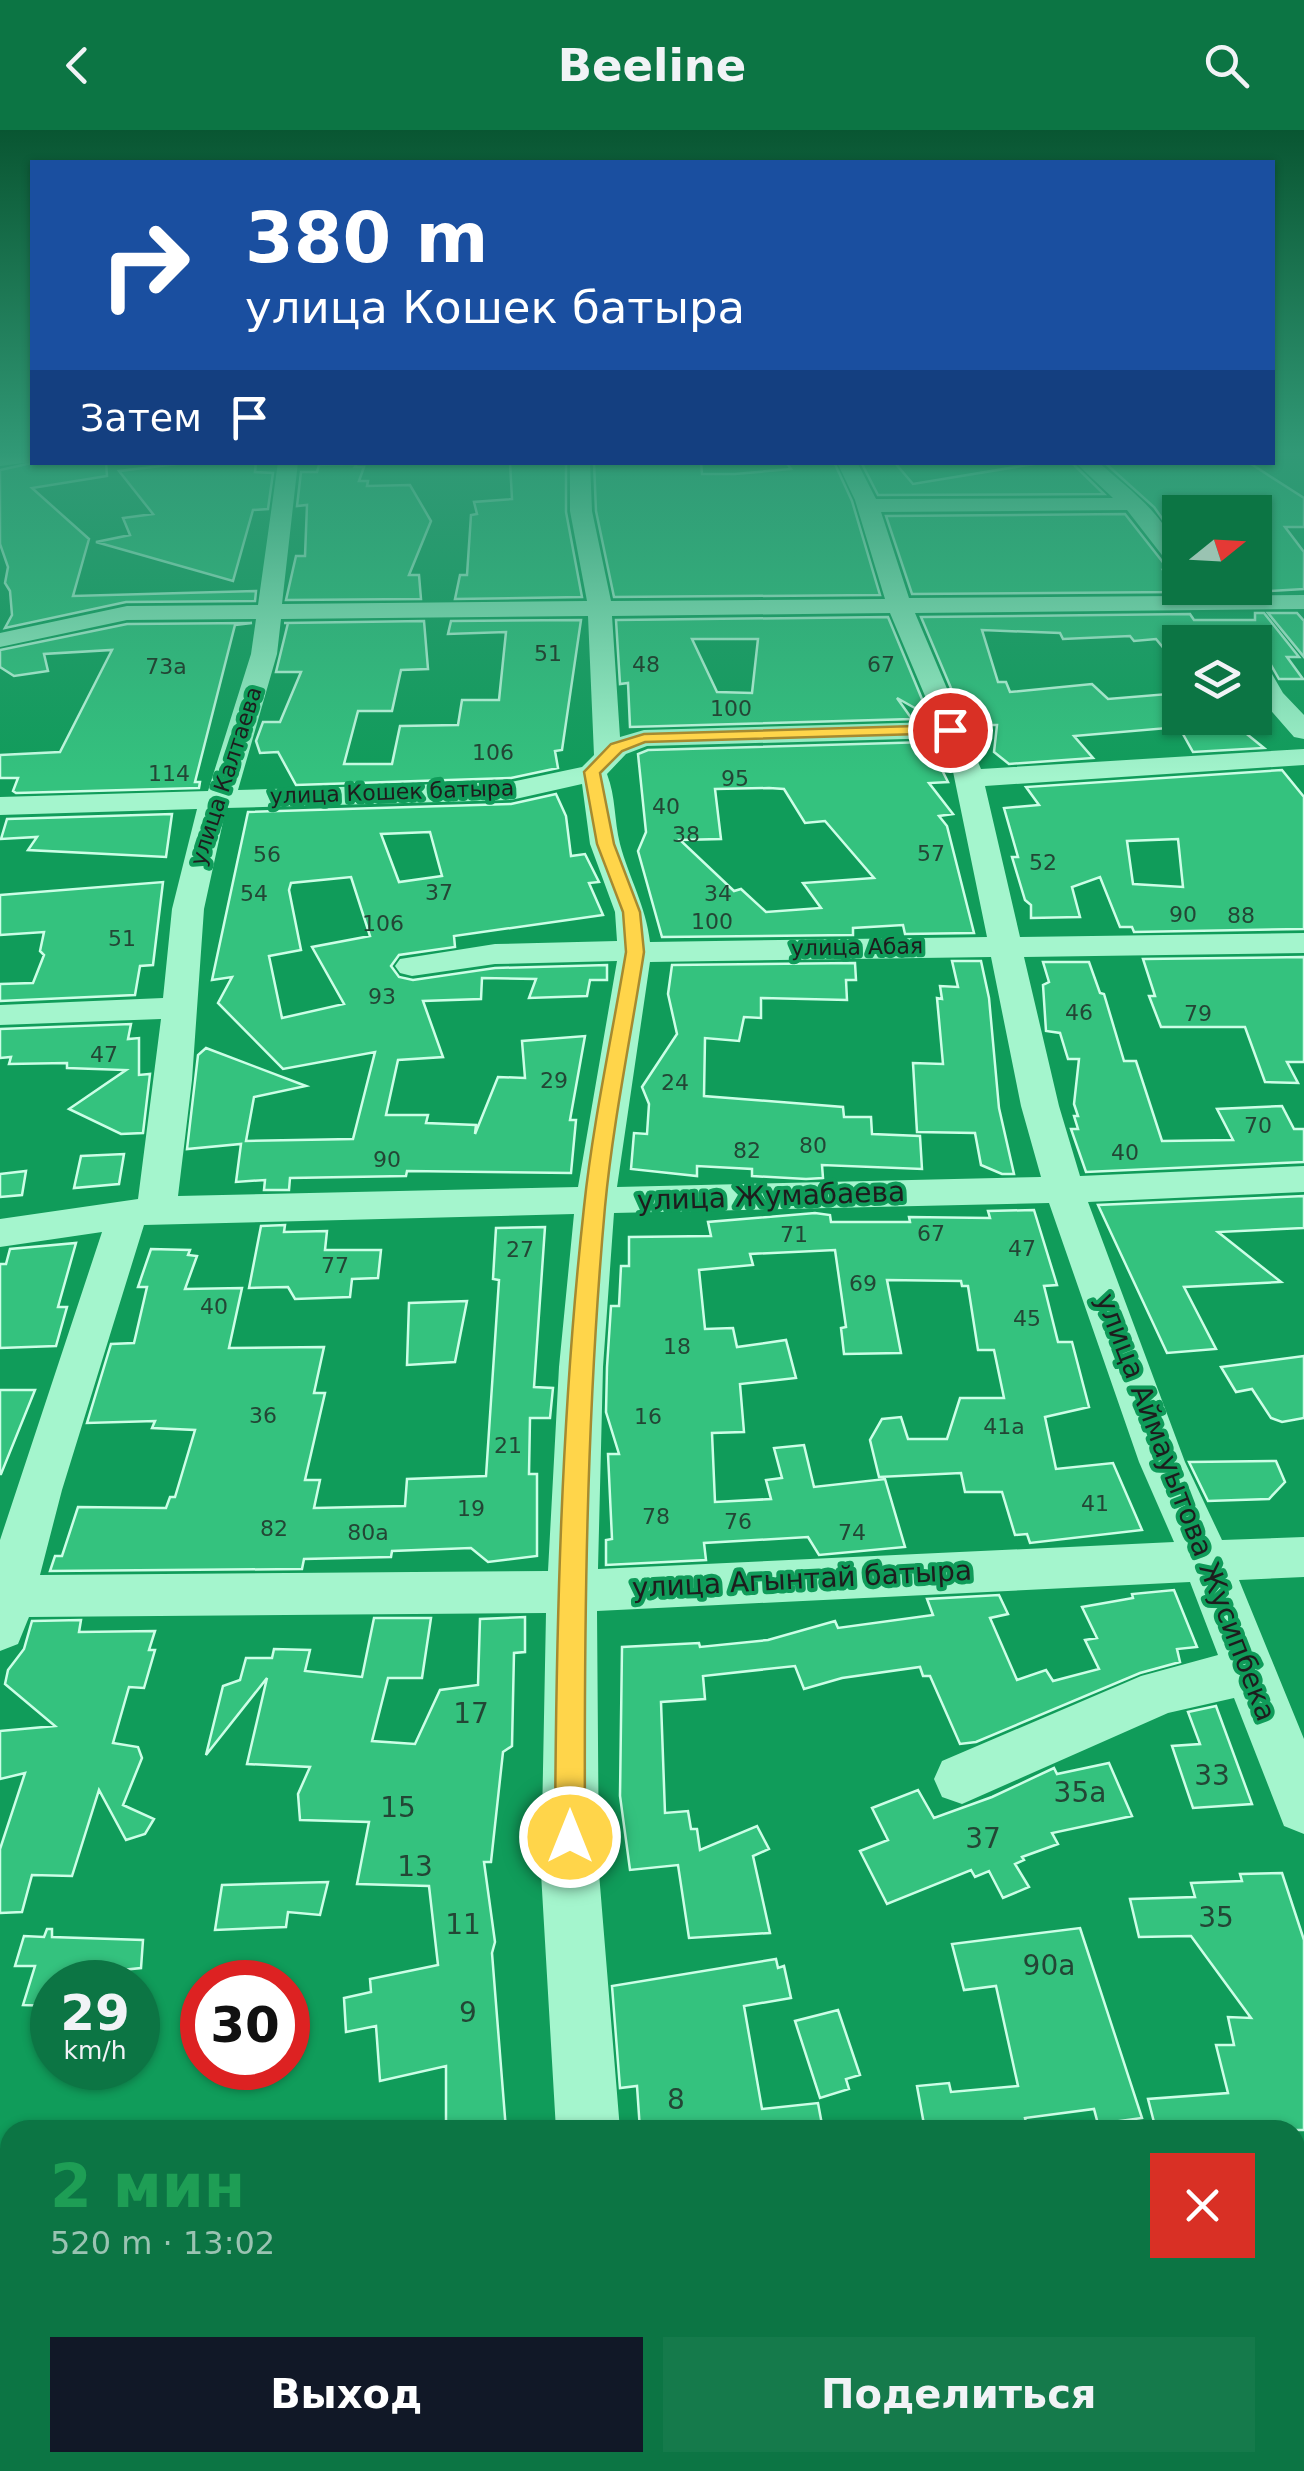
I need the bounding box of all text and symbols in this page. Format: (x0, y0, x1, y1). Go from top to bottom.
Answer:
icon: back (50, 38, 105, 93)
icon: search (1199, 38, 1254, 93)
text: Beeline (558, 39, 746, 92)
text: 380 m (245, 197, 488, 279)
icon: right (80, 200, 210, 330)
text: улица Кошек батыра (245, 281, 745, 334)
icon: arrive (222, 390, 277, 445)
text: Затем (80, 396, 202, 440)
north arrow (1162, 495, 1272, 605)
map controls (1162, 495, 1272, 735)
button: layers (1162, 625, 1272, 735)
house number: 51 (534, 641, 562, 666)
house number: 48 (632, 652, 660, 677)
house number: 67 (867, 652, 895, 677)
house number: 73а (145, 654, 187, 679)
street label: улица Калтаева (185, 684, 267, 868)
pin (908, 688, 993, 773)
house number: 100 (710, 696, 752, 721)
icon: arrive (923, 703, 978, 758)
house number: 106 (472, 740, 514, 765)
house number: 114 (148, 761, 190, 786)
house number: 95 (721, 766, 749, 791)
street label: улица Кошек батыра (269, 775, 515, 809)
house number: 40 (652, 794, 680, 819)
house number: 38 (672, 822, 700, 847)
house number: 57 (917, 841, 945, 866)
house number: 56 (253, 842, 281, 867)
house number: 52 (1029, 850, 1057, 875)
house number: 37 (425, 880, 453, 905)
house number: 54 (240, 881, 268, 906)
house number: 34 (704, 881, 732, 906)
house number: 90 (1169, 902, 1197, 927)
house number: 88 (1227, 903, 1255, 928)
house number: 100 (691, 909, 733, 934)
house number: 106 (362, 911, 404, 936)
house number: 51 (108, 926, 136, 951)
street label: улица Абая (791, 933, 923, 961)
house number: 93 (368, 984, 396, 1009)
house number: 46 (1065, 1000, 1093, 1025)
house number: 79 (1184, 1001, 1212, 1026)
house number: 47 (90, 1042, 118, 1067)
house number: 29 (540, 1068, 568, 1093)
house number: 24 (661, 1070, 689, 1095)
house number: 70 (1244, 1113, 1272, 1138)
house number: 80 (799, 1133, 827, 1158)
house number: 82 (733, 1138, 761, 1163)
house number: 40 (1111, 1140, 1139, 1165)
house number: 90 (373, 1147, 401, 1172)
street label: улица Жумабаева (636, 1175, 906, 1217)
house number: 67 (917, 1221, 945, 1246)
house number: 71 (780, 1222, 808, 1247)
house number: 47 (1008, 1236, 1036, 1261)
house number: 27 (506, 1237, 534, 1262)
house number: 77 (321, 1253, 349, 1278)
house number: 69 (849, 1271, 877, 1296)
street label: улица Аймауытова Жусипбека (1089, 1289, 1283, 1725)
house number: 40 (200, 1294, 228, 1319)
house number: 45 (1013, 1306, 1041, 1331)
house number: 18 (663, 1334, 691, 1359)
house number: 36 (249, 1403, 277, 1428)
house number: 16 (634, 1404, 662, 1429)
house number: 41а (983, 1414, 1025, 1439)
house number: 21 (494, 1433, 522, 1458)
house number: 41 (1081, 1491, 1109, 1516)
house number: 19 (457, 1496, 485, 1521)
house number: 78 (642, 1504, 670, 1529)
house number: 76 (724, 1509, 752, 1534)
house number: 82 (260, 1516, 288, 1541)
house number: 80а (347, 1520, 389, 1545)
house number: 74 (838, 1520, 866, 1545)
street label: улица Агынтай батыра (631, 1554, 973, 1604)
house number: 17 (453, 1697, 489, 1730)
house number: 33 (1194, 1759, 1230, 1792)
house number: 35а (1054, 1776, 1106, 1809)
position arrow (518, 1785, 622, 1889)
house number: 15 (380, 1791, 416, 1824)
house number: 37 (965, 1822, 1001, 1855)
house number: 13 (397, 1850, 433, 1883)
house number: 35 (1198, 1901, 1234, 1934)
house number: 11 (445, 1908, 481, 1941)
house number: 90а (1023, 1949, 1075, 1982)
speed limit sign: 30 (180, 1960, 310, 2090)
text: 29 (60, 1984, 130, 2042)
house number: 9 (459, 1996, 477, 2029)
text: km/h (63, 2036, 127, 2065)
house number: 8 (667, 2083, 685, 2116)
text: 2 мин (50, 2151, 245, 2221)
button: close (1150, 2153, 1255, 2258)
text: 520 m · 13:02 (50, 2224, 275, 2262)
button: Выход (50, 2337, 643, 2452)
button: Поделиться (663, 2337, 1255, 2452)

